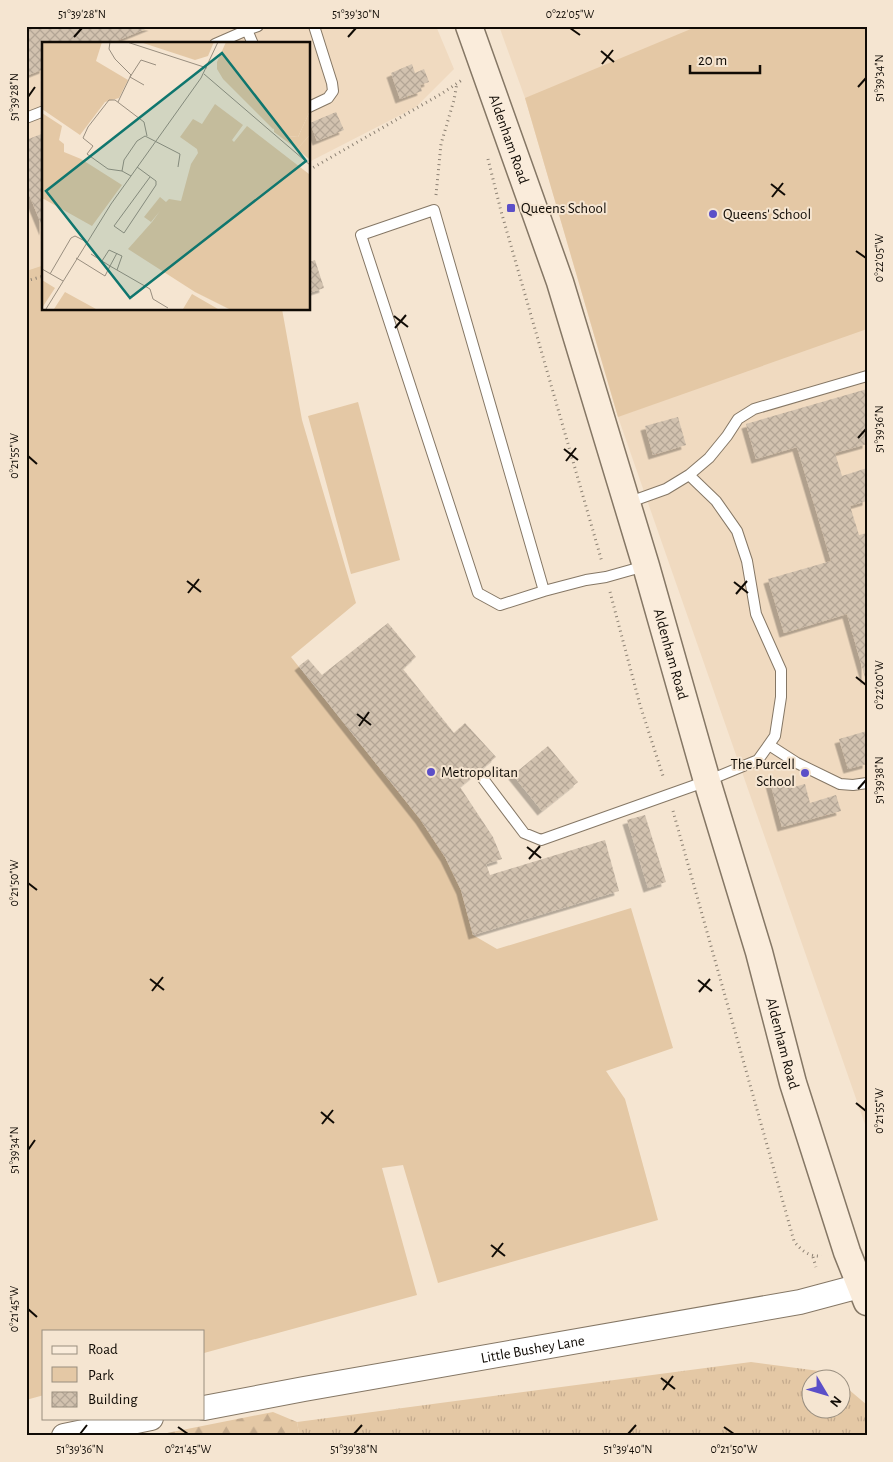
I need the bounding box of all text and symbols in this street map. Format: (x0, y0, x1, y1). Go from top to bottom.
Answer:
text: 51°39'28"N (58, 8, 106, 20)
text: 51°39'30"N (332, 8, 380, 20)
text: 0°22'05"W (546, 8, 594, 20)
inset map (42, 42, 310, 310)
scale bar (690, 42, 760, 74)
text: 20 m (698, 53, 727, 68)
text: 51°39'34"N (873, 54, 885, 102)
text: 51°39'28"N (8, 73, 20, 121)
street label: Aldenham Road (486, 92, 532, 186)
place label: Queens School (521, 201, 607, 216)
marker: Queens School (505, 202, 517, 214)
place label: Queens' School (723, 207, 811, 222)
marker: Queens' School (707, 208, 719, 220)
text: 0°22'05"W (873, 234, 885, 282)
text: 51°39'36"N (873, 405, 885, 453)
text: 0°21'55"W (8, 433, 20, 479)
street label: Aldenham Road (651, 607, 691, 701)
text: 0°22'00"W (873, 660, 885, 710)
text: 51°39'38"N (873, 756, 885, 804)
place label: The Purcell School (731, 757, 795, 789)
place label: Metropolitan (441, 765, 518, 780)
marker: Metropolitan (425, 766, 437, 778)
marker: The Purcell School (799, 767, 811, 779)
text: 0°21'50"W (8, 859, 20, 907)
street label: Aldenham Road (764, 996, 802, 1091)
text: 0°21'55"W (873, 1088, 885, 1134)
text: 51°39'34"N (8, 1126, 20, 1174)
text: 0°21'45"W (8, 1285, 20, 1332)
legend (42, 1330, 205, 1420)
street label: Little Bushey Lane (480, 1332, 586, 1365)
text: Road (88, 1342, 118, 1357)
text: Park (88, 1368, 114, 1383)
north arrow (800, 1370, 850, 1420)
text: Building (88, 1392, 138, 1407)
text: N (827, 1393, 844, 1410)
text: 51°39'36"N (56, 1443, 104, 1455)
text: 0°21'45"W (165, 1443, 212, 1455)
text: 51°39'38"N (330, 1443, 378, 1455)
text: 51°39'40"N (604, 1443, 652, 1455)
text: 0°21'50"W (710, 1443, 758, 1455)

